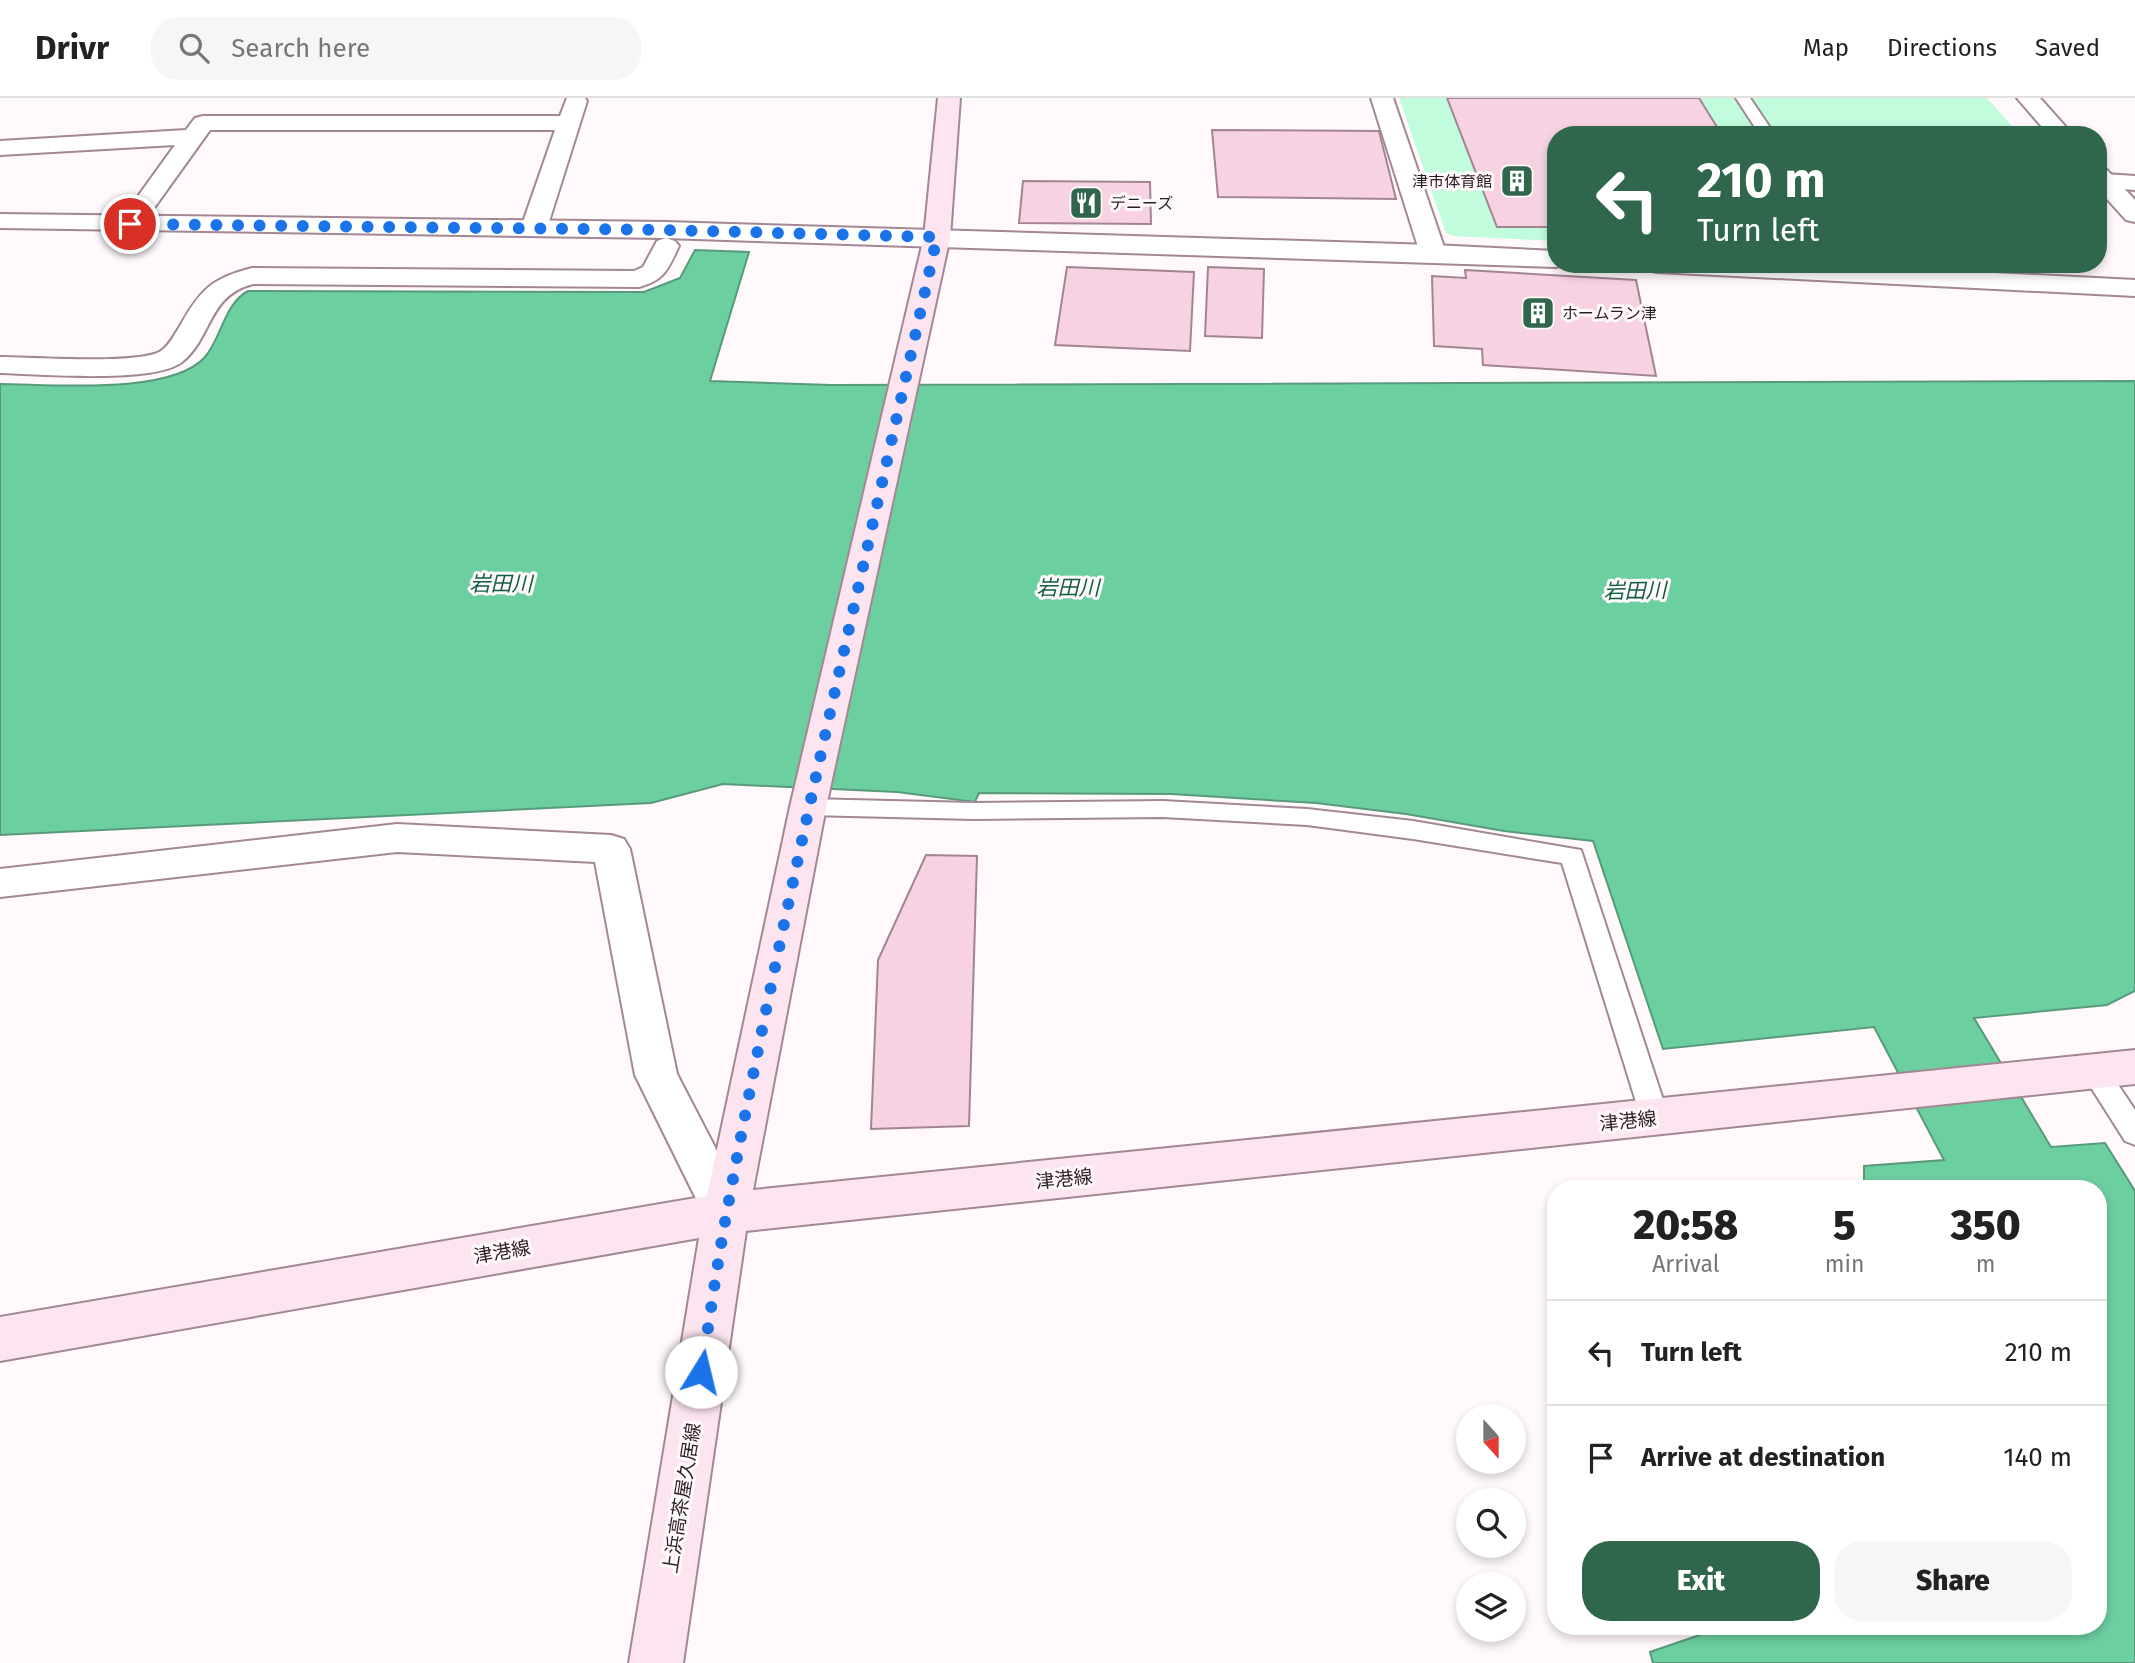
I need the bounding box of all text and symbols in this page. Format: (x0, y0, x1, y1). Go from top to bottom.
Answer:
search box (151, 17, 641, 80)
text: Drivr (35, 28, 109, 68)
icon: search (175, 29, 213, 67)
text: Search here (231, 33, 370, 64)
text: Map (1803, 34, 1849, 62)
text: Directions (1887, 34, 1997, 62)
text: Saved (2035, 34, 2100, 62)
text: 210 m (1697, 151, 1826, 210)
icon: left (1582, 154, 1673, 245)
building icon: 津市体育館 (1498, 162, 1536, 200)
place label: 津市体育館 (1412, 172, 1492, 191)
restaurant icon: デニーズ (1067, 184, 1105, 222)
pin (100, 194, 160, 254)
place label: デニーズ (1110, 194, 1173, 213)
icon: arrive (111, 205, 149, 243)
text: Turn left (1697, 211, 1819, 249)
building icon: ホームラン津 (1519, 294, 1557, 332)
place label: ホームラン津 (1562, 304, 1657, 323)
water label: 岩田川 (470, 571, 534, 597)
water label: 岩田川 (1037, 575, 1101, 601)
water label: 岩田川 (1603, 577, 1669, 605)
street label: 津港線 (1598, 1107, 1658, 1135)
street label: 津港線 (1034, 1165, 1094, 1193)
text: 20:58 (1633, 1200, 1738, 1250)
text: 5 (1833, 1200, 1856, 1250)
text: 350 (1951, 1200, 2021, 1250)
street label: 津港線 (472, 1236, 532, 1268)
text: Arrival (1652, 1250, 1720, 1278)
text: min (1825, 1250, 1864, 1278)
text: m (1976, 1250, 1996, 1278)
icon: left (1582, 1334, 1620, 1372)
position arrow (664, 1335, 738, 1409)
text: Turn left (1641, 1337, 1742, 1368)
text: 210 m (2005, 1337, 2072, 1368)
north arrow (1456, 1404, 1526, 1474)
map controls (1456, 1404, 1526, 1642)
street label: 上浜高茶屋久居線 (659, 1421, 705, 1575)
icon: arrive (1582, 1439, 1620, 1477)
text: Arrive at destination (1641, 1442, 1885, 1473)
text: 140 m (2003, 1442, 2072, 1473)
button: search (1456, 1488, 1526, 1558)
button: Exit (1582, 1541, 1820, 1621)
button: Share (1834, 1541, 2072, 1621)
button: layers (1456, 1572, 1526, 1642)

